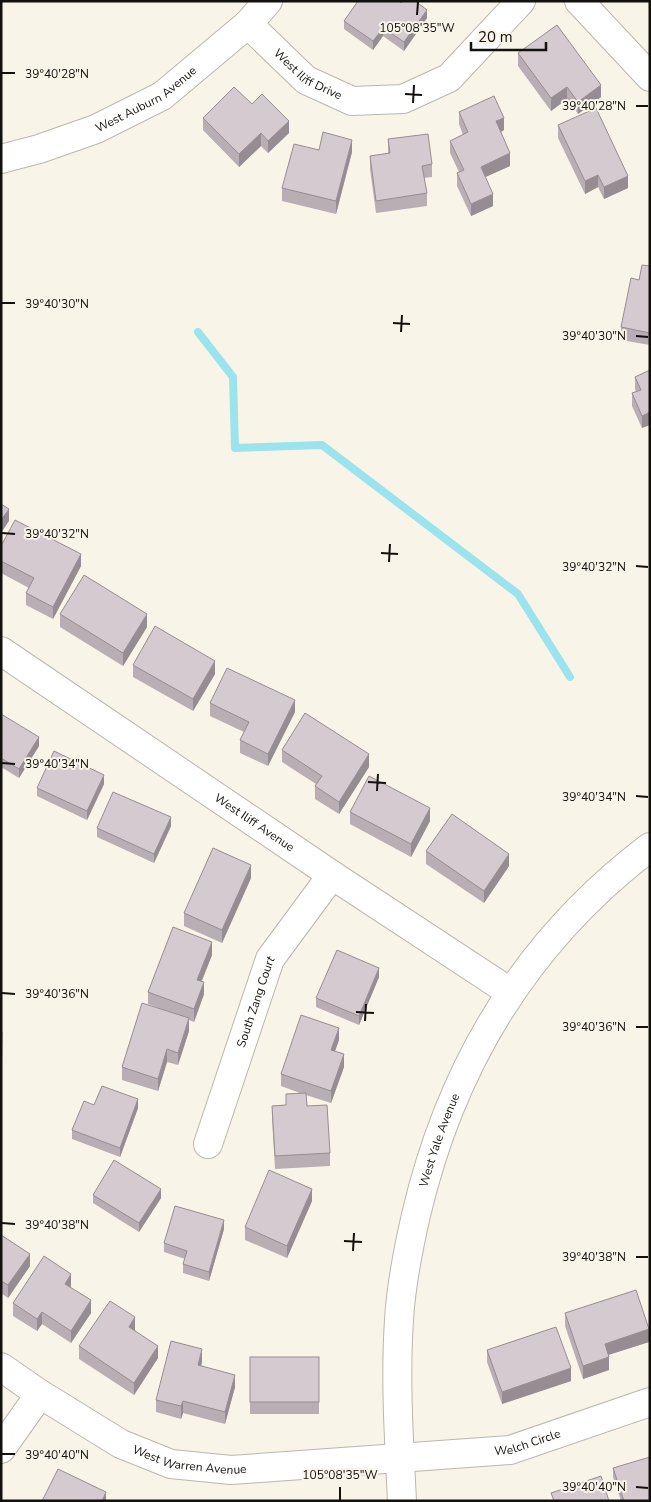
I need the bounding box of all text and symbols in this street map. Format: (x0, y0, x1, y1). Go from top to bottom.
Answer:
text: 105°08'35"W (379, 20, 455, 36)
scale bar (471, 20, 546, 52)
text: 20 m (478, 27, 513, 47)
street label: West Iliff Drive (270, 45, 345, 103)
street label: West Auburn Avenue (93, 63, 200, 136)
text: 39°40'28"N (25, 66, 89, 82)
text: 39°40'28"N (562, 98, 626, 114)
text: 39°40'30"N (25, 296, 89, 312)
text: 39°40'30"N (562, 328, 626, 344)
text: 39°40'32"N (25, 526, 89, 542)
text: 39°40'32"N (562, 559, 626, 575)
text: 39°40'34"N (25, 756, 89, 772)
text: 39°40'34"N (562, 789, 626, 805)
street label: West Iliff Avenue (211, 790, 297, 855)
street label: South Zang Court (233, 952, 278, 1049)
text: 39°40'36"N (25, 986, 89, 1002)
text: 39°40'36"N (562, 1019, 626, 1035)
street label: West Yale Avenue (415, 1091, 463, 1189)
text: 39°40'38"N (25, 1217, 89, 1233)
text: 39°40'38"N (562, 1249, 626, 1265)
street label: Welch Circle (494, 1425, 562, 1459)
street label: West Warren Avenue (130, 1441, 247, 1478)
text: 39°40'40"N (25, 1447, 89, 1463)
text: 105°08'35"W (302, 1467, 378, 1483)
text: 39°40'40"N (562, 1479, 626, 1495)

